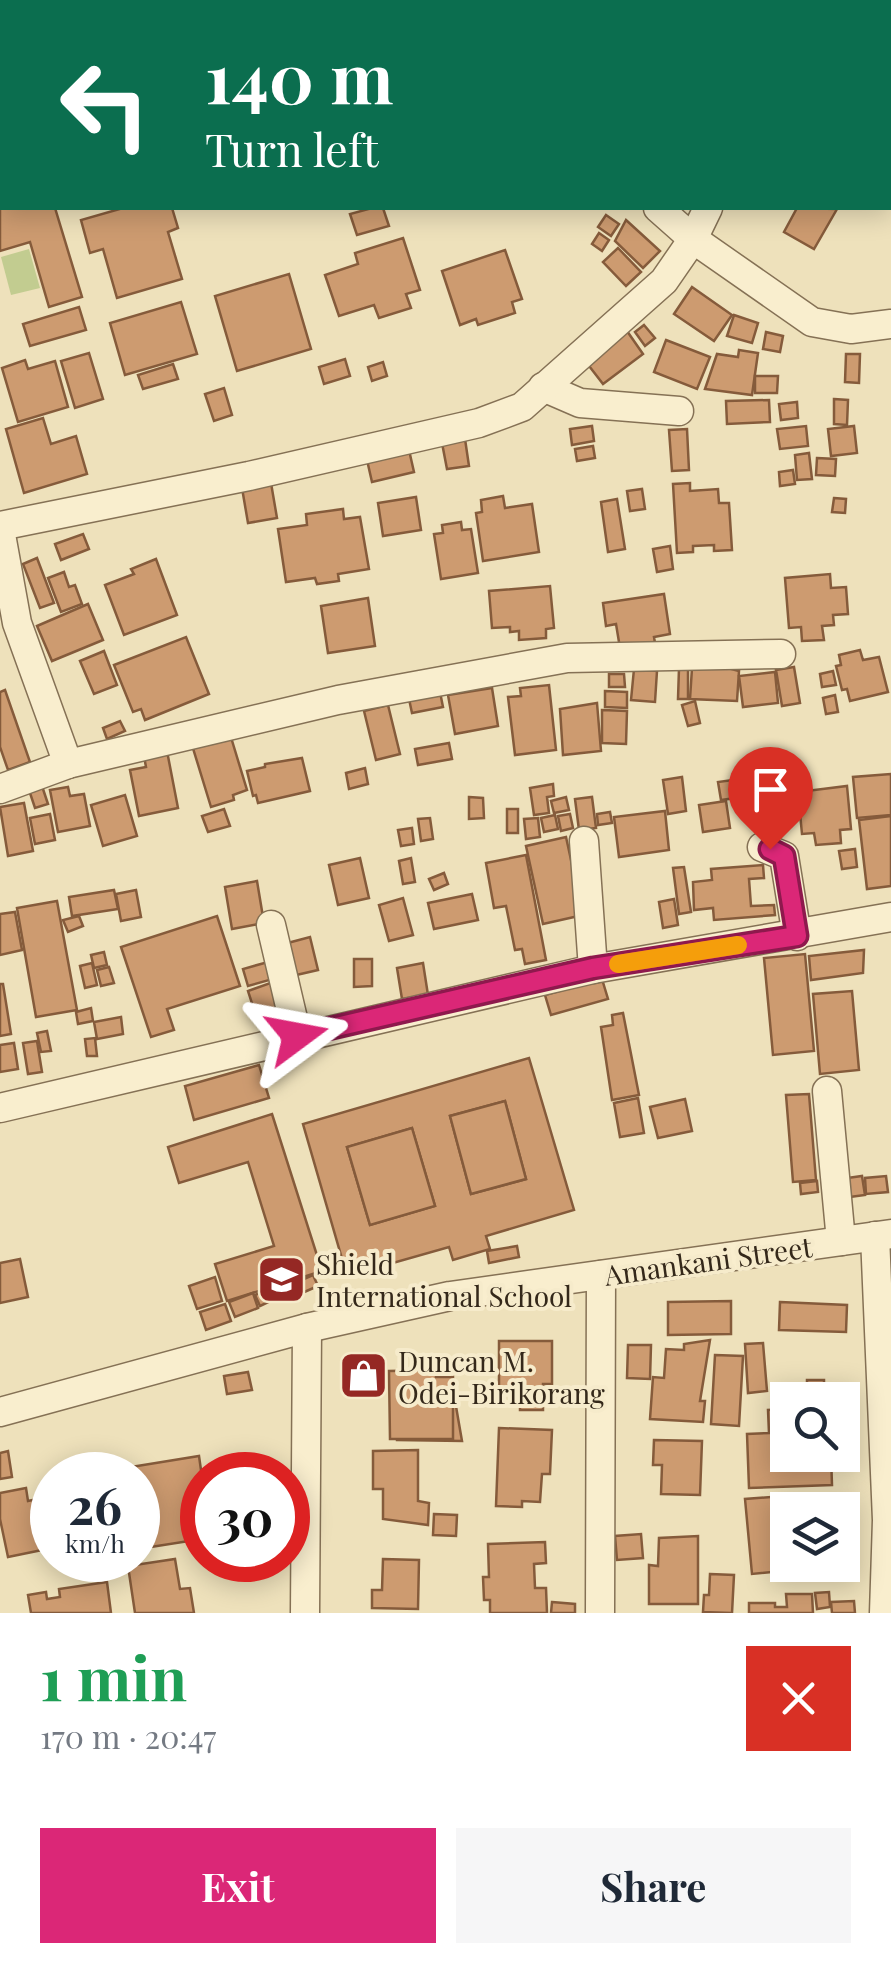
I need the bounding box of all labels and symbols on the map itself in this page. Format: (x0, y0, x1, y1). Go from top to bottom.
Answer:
pin (728, 747, 813, 850)
position arrow (245, 984, 349, 1088)
street label: Amankani Street (601, 1227, 815, 1293)
place label: Shield International School (316, 1245, 572, 1314)
school or university icon: Shield International School (255, 1253, 307, 1305)
place label: Duncan M. Odei-Birikorang (398, 1342, 605, 1411)
shop icon: Duncan M. Odei-Birikorang (337, 1350, 389, 1402)
speed limit sign: 30 (180, 1452, 310, 1582)

